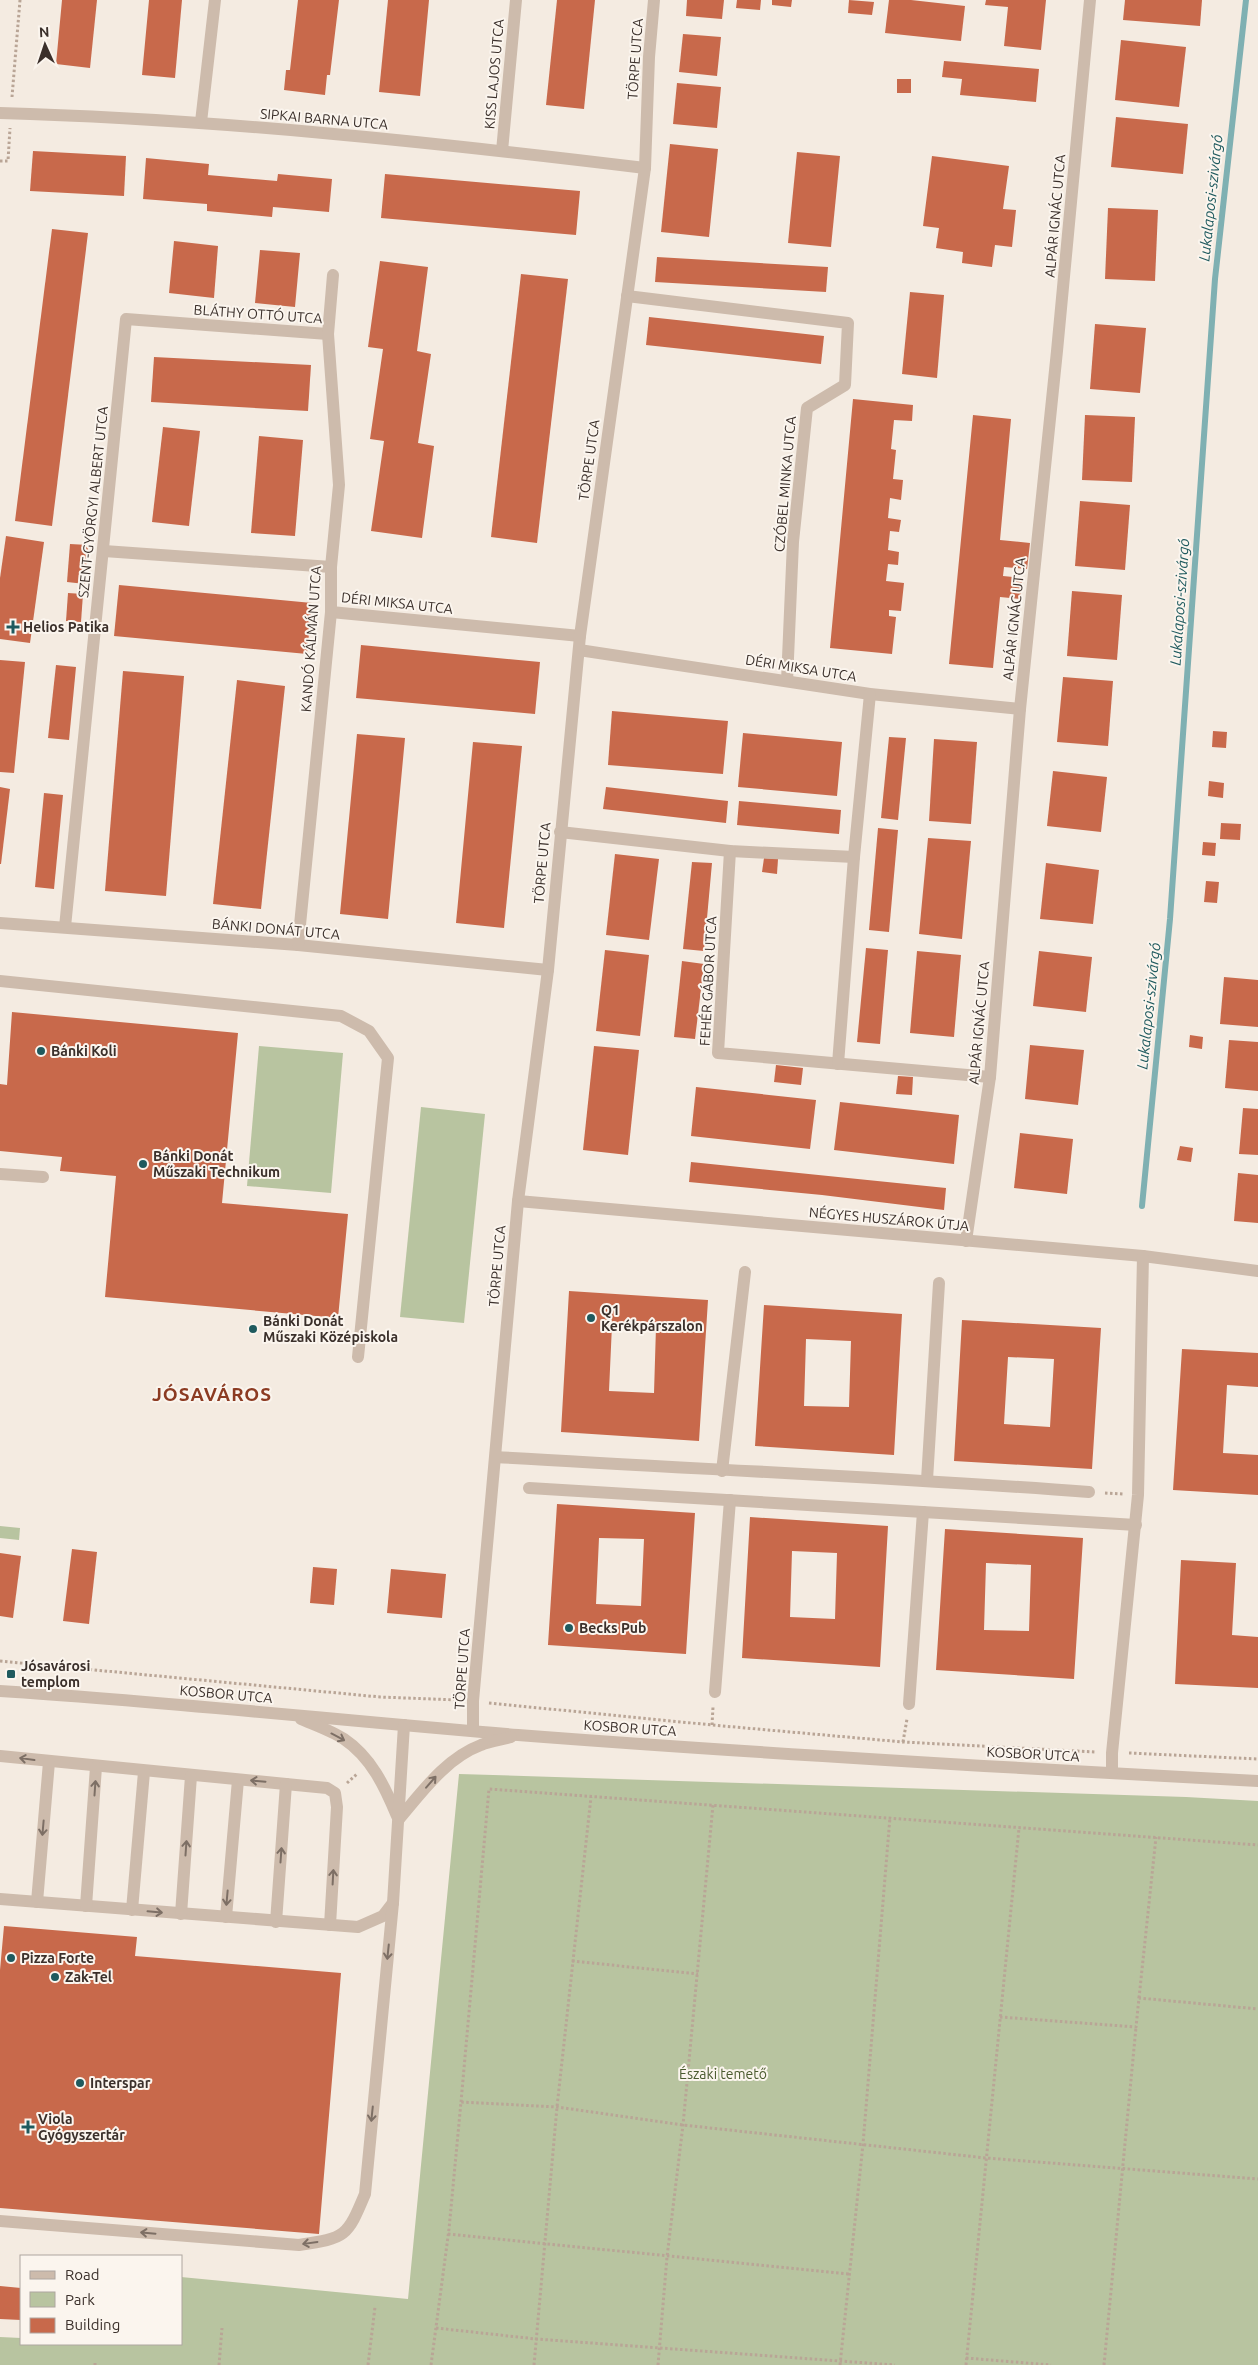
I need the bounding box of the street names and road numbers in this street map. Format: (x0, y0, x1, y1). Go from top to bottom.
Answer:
street label: KISS LAJOS UTCA (481, 18, 507, 130)
street label: TÖRPE UTCA (623, 18, 646, 100)
street label: SIPKAI BARNA UTCA (259, 105, 389, 133)
street label: ALPÁR IGNÁC UTCA (1041, 154, 1068, 278)
street label: BLÁTHY OTTÓ UTCA (193, 301, 323, 326)
street label: SZENT-GYÖRGYI ALBERT UTCA (74, 405, 111, 599)
street label: CZÓBEL MINKA UTCA (770, 415, 799, 553)
street label: TÖRPE UTCA (574, 418, 603, 502)
street label: ALPÁR IGNÁC UTCA (999, 557, 1028, 681)
street label: KANDÓ KÁLMÁN UTCA (297, 565, 324, 713)
street label: DÉRI MIKSA UTCA (340, 588, 454, 617)
street label: DÉRI MIKSA UTCA (744, 650, 858, 685)
street label: TÖRPE UTCA (529, 822, 554, 904)
street label: BÁNKI DONÁT UTCA (211, 914, 341, 943)
street label: FEHÉR GÁBOR UTCA (696, 916, 719, 1046)
street label: ALPÁR IGNÁC UTCA (965, 961, 992, 1085)
street label: NÉGYES HUSZÁROK ÚTJA (808, 1203, 970, 1234)
street label: TÖRPE UTCA (484, 1225, 509, 1307)
street label: TÖRPE UTCA (450, 1628, 473, 1710)
street label: KOSBOR UTCA (179, 1682, 273, 1706)
street label: KOSBOR UTCA (583, 1717, 677, 1739)
street label: KOSBOR UTCA (986, 1744, 1080, 1764)

